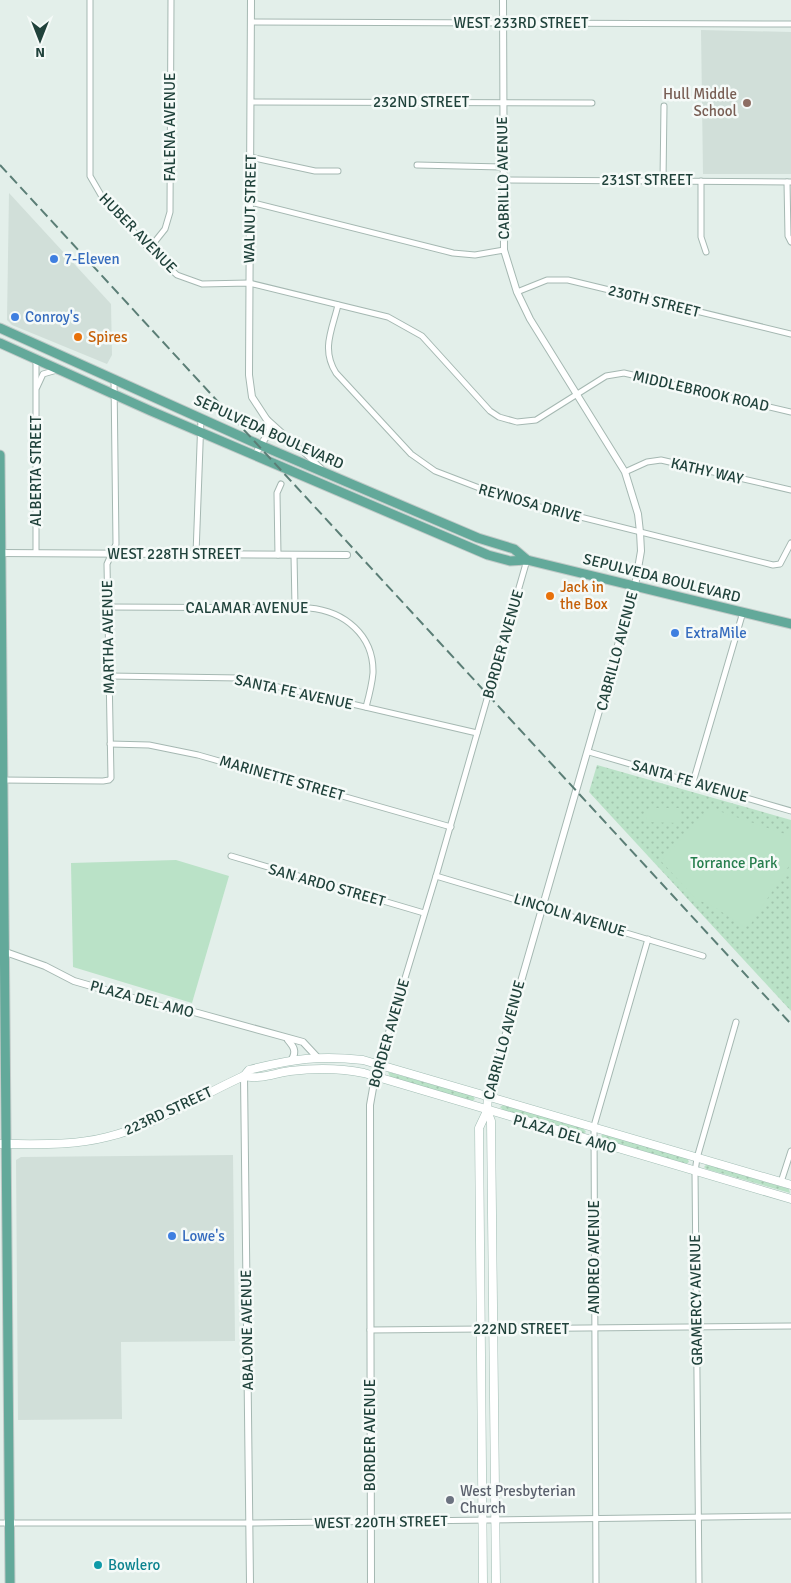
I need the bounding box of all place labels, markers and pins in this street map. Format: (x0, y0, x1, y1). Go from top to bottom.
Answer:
place label: Hull Middle School (663, 85, 737, 120)
marker: Hull Middle School (741, 97, 753, 109)
place label: 7-Eleven (64, 250, 120, 268)
marker: 7-Eleven (48, 253, 60, 265)
place label: Conroy's (25, 308, 80, 326)
marker: Conroy's (9, 311, 21, 323)
place label: Spires (88, 328, 128, 346)
marker: Spires (72, 331, 84, 343)
place label: Jack in the Box (560, 578, 608, 613)
marker: Jack in the Box (544, 590, 556, 602)
place label: ExtraMile (685, 624, 747, 642)
marker: ExtraMile (669, 627, 681, 639)
place label: Lowe's (182, 1227, 225, 1245)
marker: Lowe's (166, 1230, 178, 1242)
place label: West Presbyterian Church (460, 1482, 576, 1517)
marker: West Presbyterian Church (444, 1494, 456, 1506)
place label: Bowlero (108, 1556, 161, 1574)
marker: Bowlero (92, 1559, 104, 1571)

